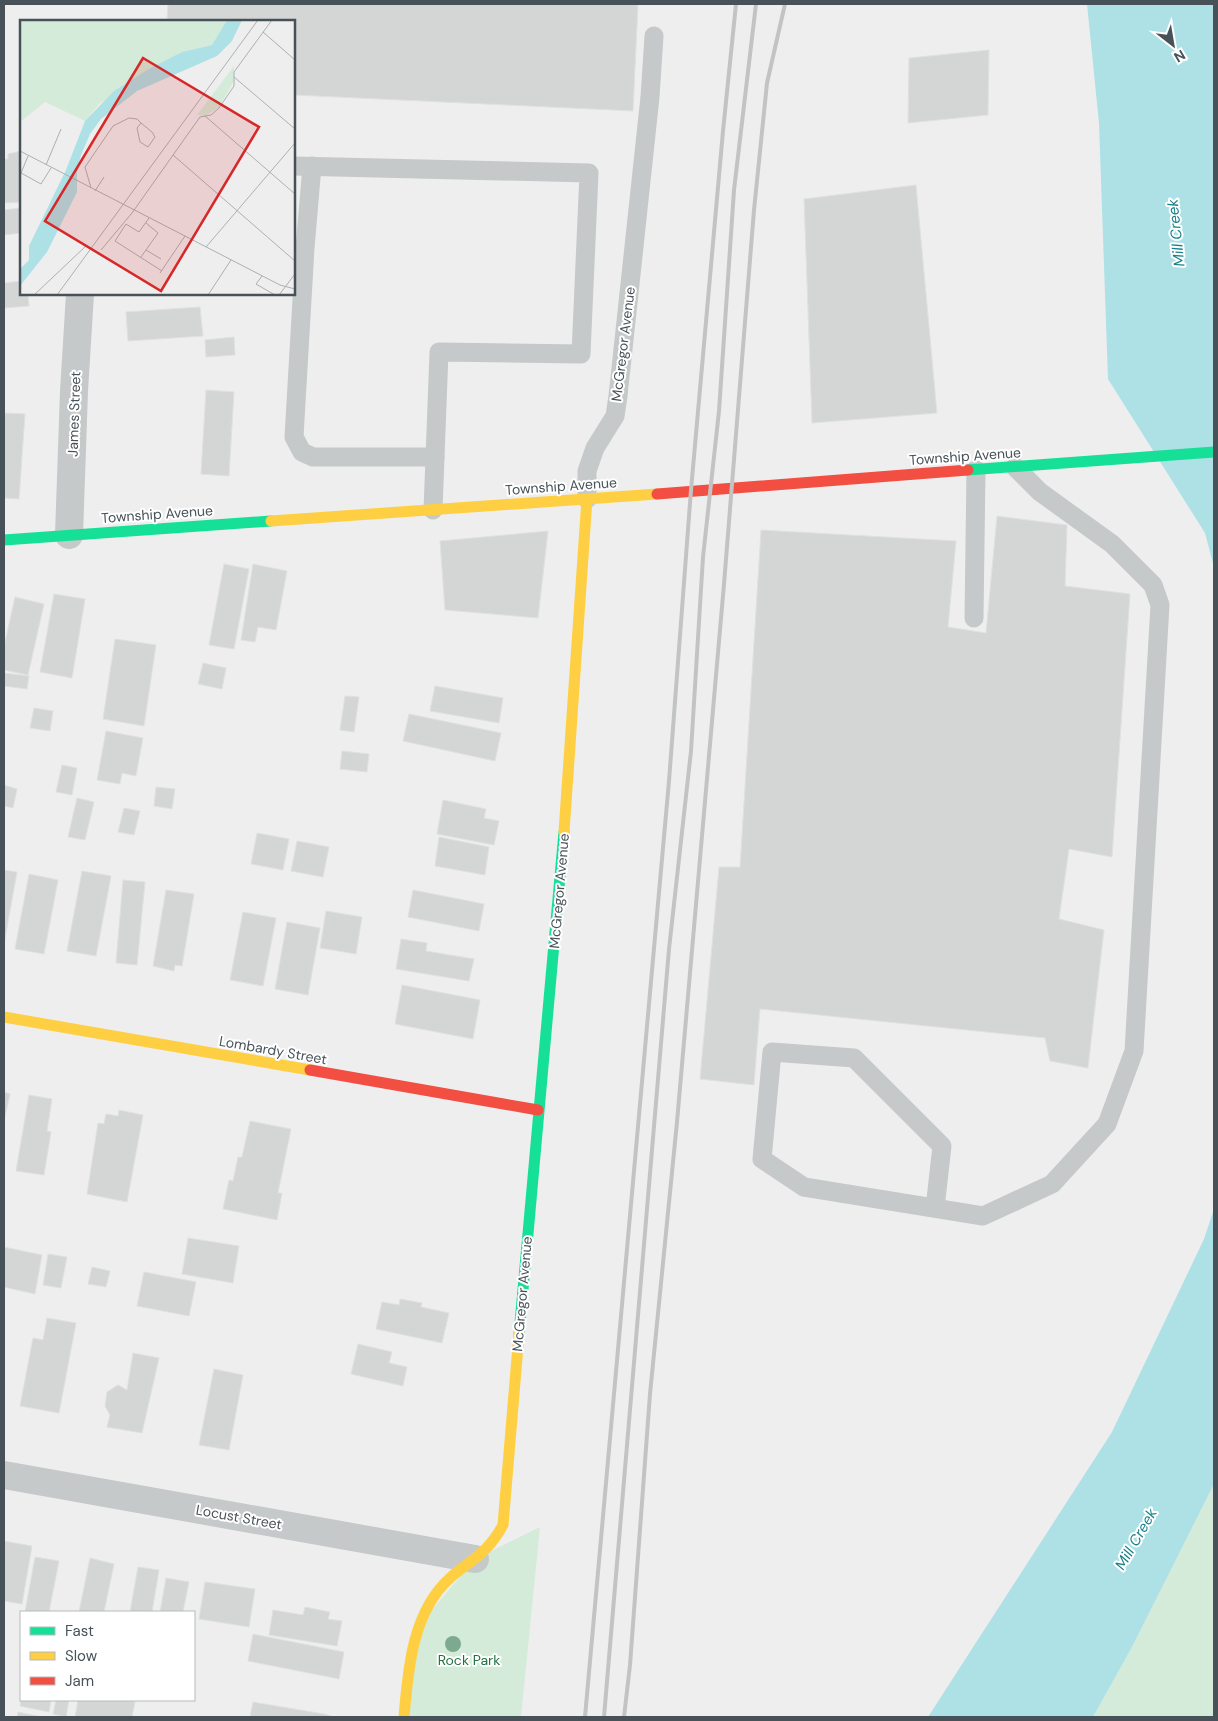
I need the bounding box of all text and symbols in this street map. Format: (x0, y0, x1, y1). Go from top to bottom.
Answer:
inset map (20, 20, 295, 295)
north arrow (1148, 20, 1198, 70)
text: N (1171, 46, 1189, 66)
water label: Mill Creek (1162, 198, 1190, 268)
street label: McGregor Avenue (607, 286, 639, 402)
street label: James Street (64, 371, 84, 457)
street label: Township Avenue (909, 443, 1021, 469)
street label: Township Avenue (505, 473, 617, 499)
street label: Township Avenue (101, 501, 213, 527)
street label: McGregor Avenue (545, 833, 573, 949)
street label: Lombardy Street (218, 1032, 328, 1068)
street label: McGregor Avenue (508, 1236, 536, 1352)
street label: Locust Street (195, 1501, 283, 1533)
water label: Mill Creek (1110, 1504, 1162, 1573)
legend (20, 1611, 195, 1701)
text: Fast (65, 1621, 94, 1641)
text: Slow (65, 1646, 98, 1666)
park label: Rock Park (438, 1651, 500, 1669)
text: Jam (65, 1671, 94, 1691)

